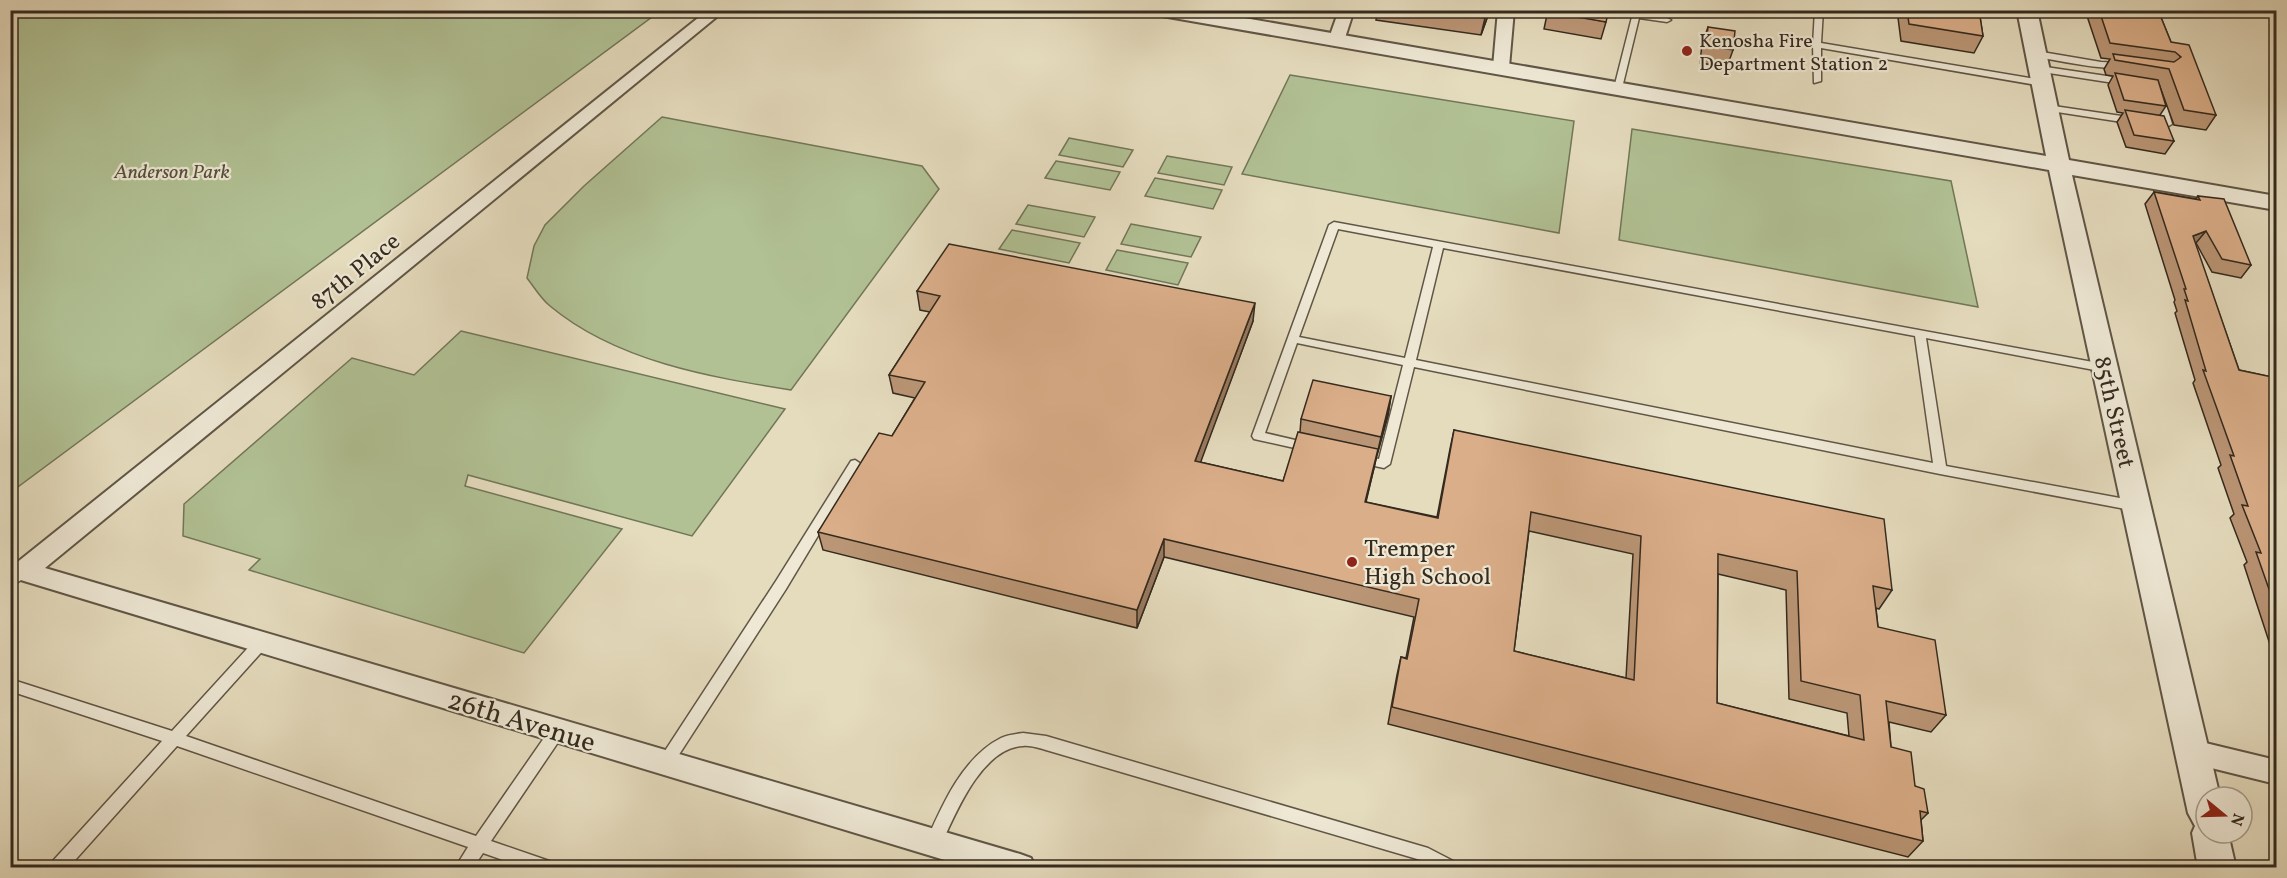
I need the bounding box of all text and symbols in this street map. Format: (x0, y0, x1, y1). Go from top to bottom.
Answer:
place label: Kenosha Fire Department Station 2 (1699, 28, 1888, 79)
marker: Kenosha Fire Department Station 2 (1680, 44, 1694, 58)
park label: Anderson Park (113, 159, 230, 187)
street label: 87th Place (304, 226, 408, 319)
street label: 85th Street (2084, 353, 2142, 472)
place label: Tremper High School (1364, 533, 1491, 595)
marker: Tremper High School (1345, 555, 1359, 569)
street label: 26th Avenue (442, 681, 600, 763)
north arrow (2194, 785, 2254, 845)
text: N (2224, 810, 2249, 829)

